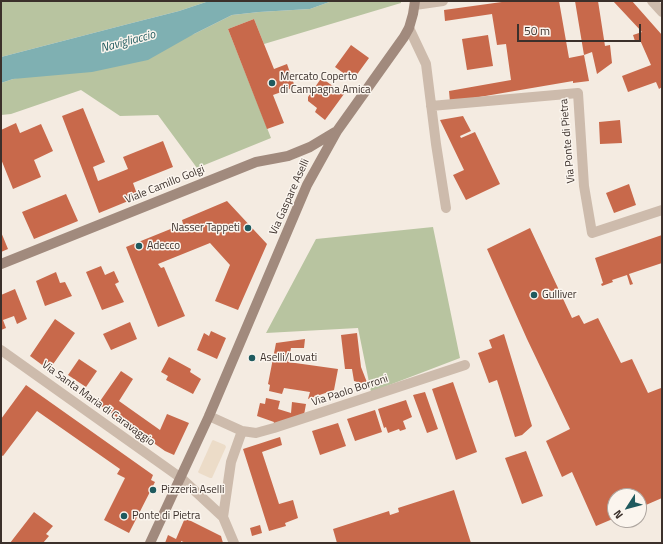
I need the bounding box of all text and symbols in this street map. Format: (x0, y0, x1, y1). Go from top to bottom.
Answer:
scale bar (519, 16, 643, 42)
text: 50 m (524, 21, 550, 40)
water label: Navigliaccio (99, 28, 157, 56)
place label: Mercato Coperto di Campagna Amica (280, 70, 371, 96)
marker: Mercato Coperto di Campagna Amica (267, 78, 277, 88)
street label: Via Ponte di Pietra (558, 98, 578, 184)
street label: Via Gaspare Aselli (267, 157, 313, 237)
street label: Viale Camillo Golgi (123, 163, 207, 207)
place label: Nasser Tappeti (171, 221, 240, 235)
marker: Nasser Tappeti (243, 223, 253, 233)
place label: Adecco (147, 239, 180, 253)
marker: Adecco (134, 241, 144, 251)
place label: Gulliver (542, 288, 577, 302)
marker: Gulliver (529, 290, 539, 300)
place label: Aselli/Lovati (260, 351, 317, 365)
marker: Aselli/Lovati (247, 353, 257, 363)
street label: Via Santa Maria di Caravaggio (39, 359, 157, 449)
street label: Via Paolo Borroni (310, 372, 390, 410)
place label: Pizzeria Aselli (161, 483, 224, 497)
marker: Pizzeria Aselli (148, 485, 158, 495)
north arrow (607, 488, 647, 528)
text: N (609, 507, 627, 522)
place label: Ponte di Pietra (132, 509, 200, 523)
marker: Ponte di Pietra (119, 511, 129, 521)

